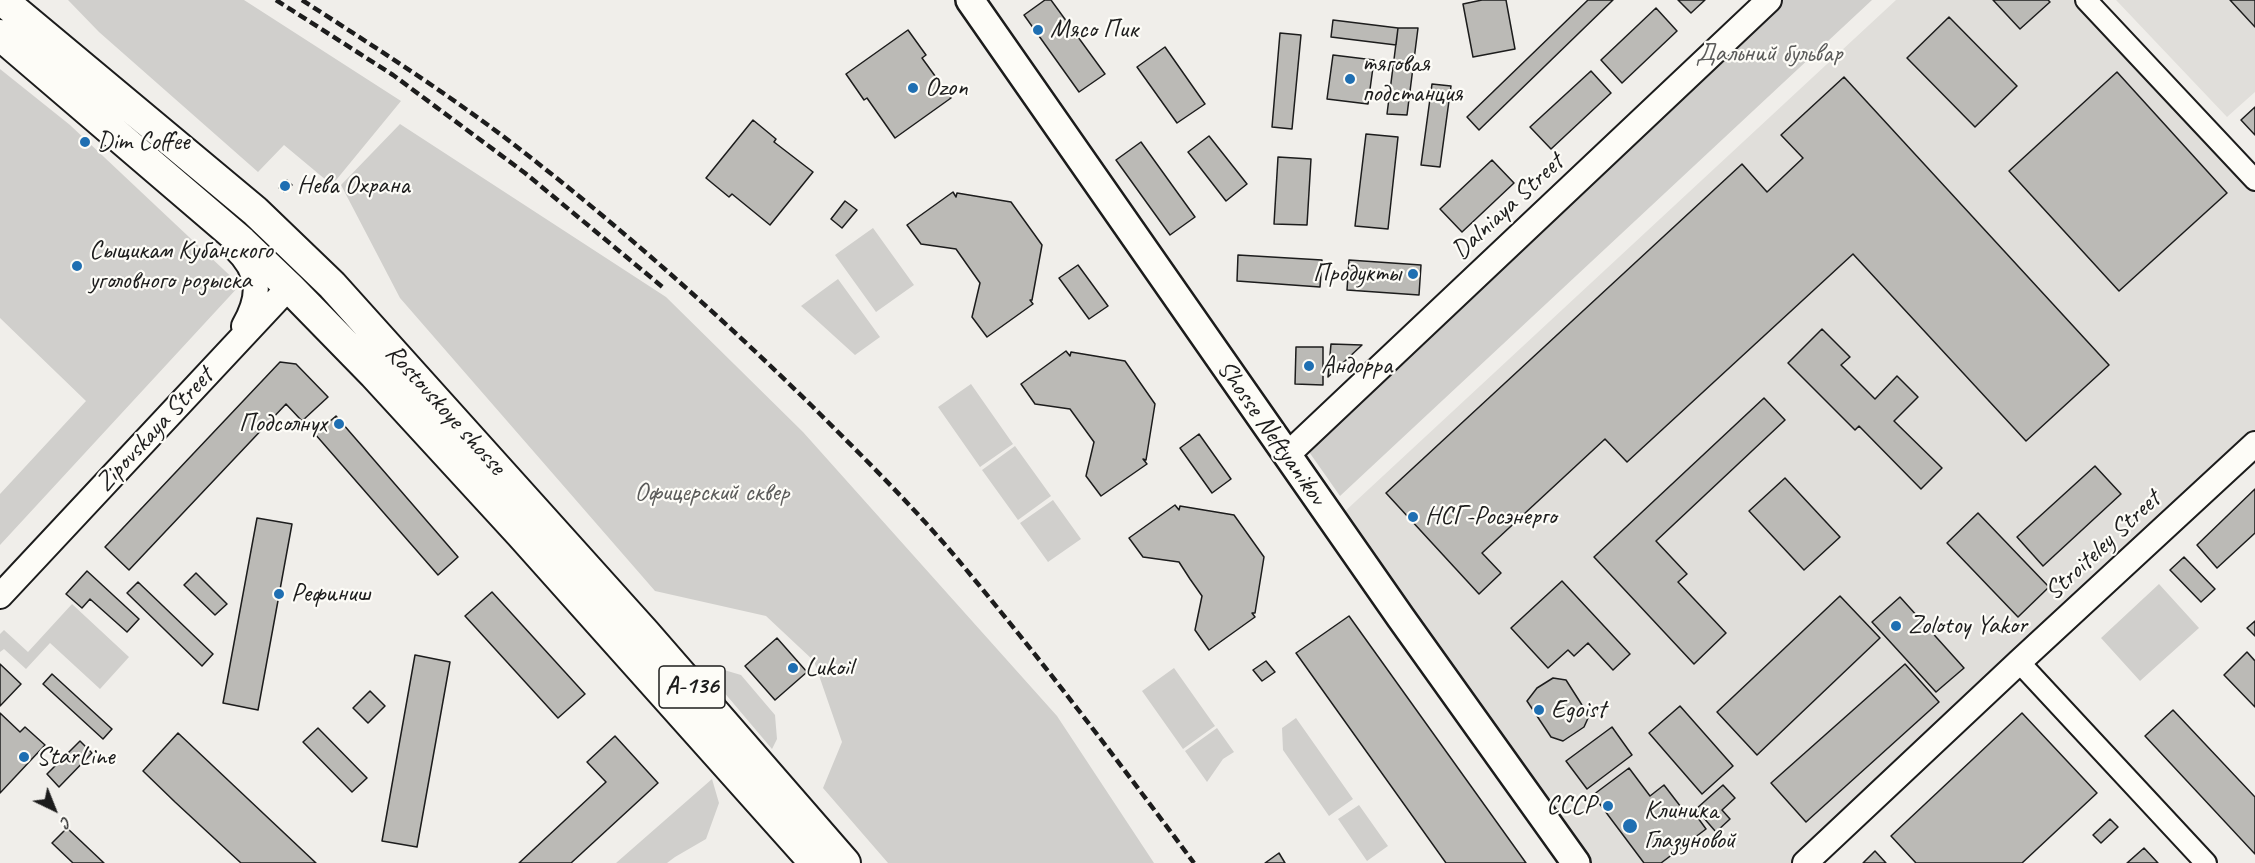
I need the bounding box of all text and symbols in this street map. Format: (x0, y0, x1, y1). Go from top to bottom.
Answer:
place label: Мясо Пик (1050, 14, 1138, 46)
marker: Мясо Пик (1031, 23, 1045, 37)
park label: Дальний бульвар (1696, 38, 1842, 70)
place label: тяговая подстанция (1362, 48, 1462, 110)
place label: Ozon (925, 72, 968, 104)
marker: тяговая подстанция (1343, 72, 1357, 86)
marker: Ozon (906, 81, 920, 95)
place label: Dim Coffee (97, 126, 189, 158)
marker: Dim Coffee (78, 135, 92, 149)
street label: Dalniaya Street (1446, 147, 1570, 267)
place label: Нева Охрана (297, 170, 410, 202)
marker: Нева Охрана (278, 179, 292, 193)
place label: Сыщикам Кубанского уголовного розыска (89, 235, 273, 296)
place label: Продукты (1313, 258, 1401, 290)
marker: Сыщикам Кубанского уголовного розыска (70, 259, 84, 273)
marker: Продукты (1406, 267, 1420, 281)
street label: Rostovskoye shosse (378, 338, 512, 482)
place label: Андорра (1321, 350, 1392, 382)
street label: Shosse Neftyanikov (1210, 355, 1332, 511)
marker: Андорра (1302, 359, 1316, 373)
street label: Zipovskaya Street (90, 362, 220, 498)
place label: Подсолнух (239, 408, 327, 440)
marker: Подсолнух (332, 417, 346, 431)
park label: Офицерский сквер (635, 477, 789, 509)
street label: Stroiteley Street (2039, 485, 2167, 607)
place label: НСГ-Росэнерго (1425, 501, 1557, 533)
marker: НСГ-Росэнерго (1406, 510, 1420, 524)
place label: Рефиниш (291, 578, 370, 610)
marker: Рефиниш (272, 587, 286, 601)
place label: Zolotoy Yakor (1908, 610, 2027, 642)
marker: Zolotoy Yakor (1889, 619, 1903, 633)
place label: Lukoil (805, 652, 853, 684)
marker: Lukoil (786, 661, 800, 675)
road number: А-136 (659, 666, 725, 708)
place label: Egoist (1551, 694, 1605, 726)
marker: Egoist (1532, 703, 1546, 717)
place label: StarLine (36, 741, 115, 773)
marker: StarLine (17, 750, 31, 764)
north arrow (24, 779, 84, 839)
place label: СССР (1546, 790, 1596, 822)
place label: Клиника Глазуновой (1644, 795, 1735, 856)
marker: СССР (1601, 799, 1615, 813)
text: С (57, 812, 76, 832)
marker: Клиника Глазуновой (1621, 817, 1639, 835)

